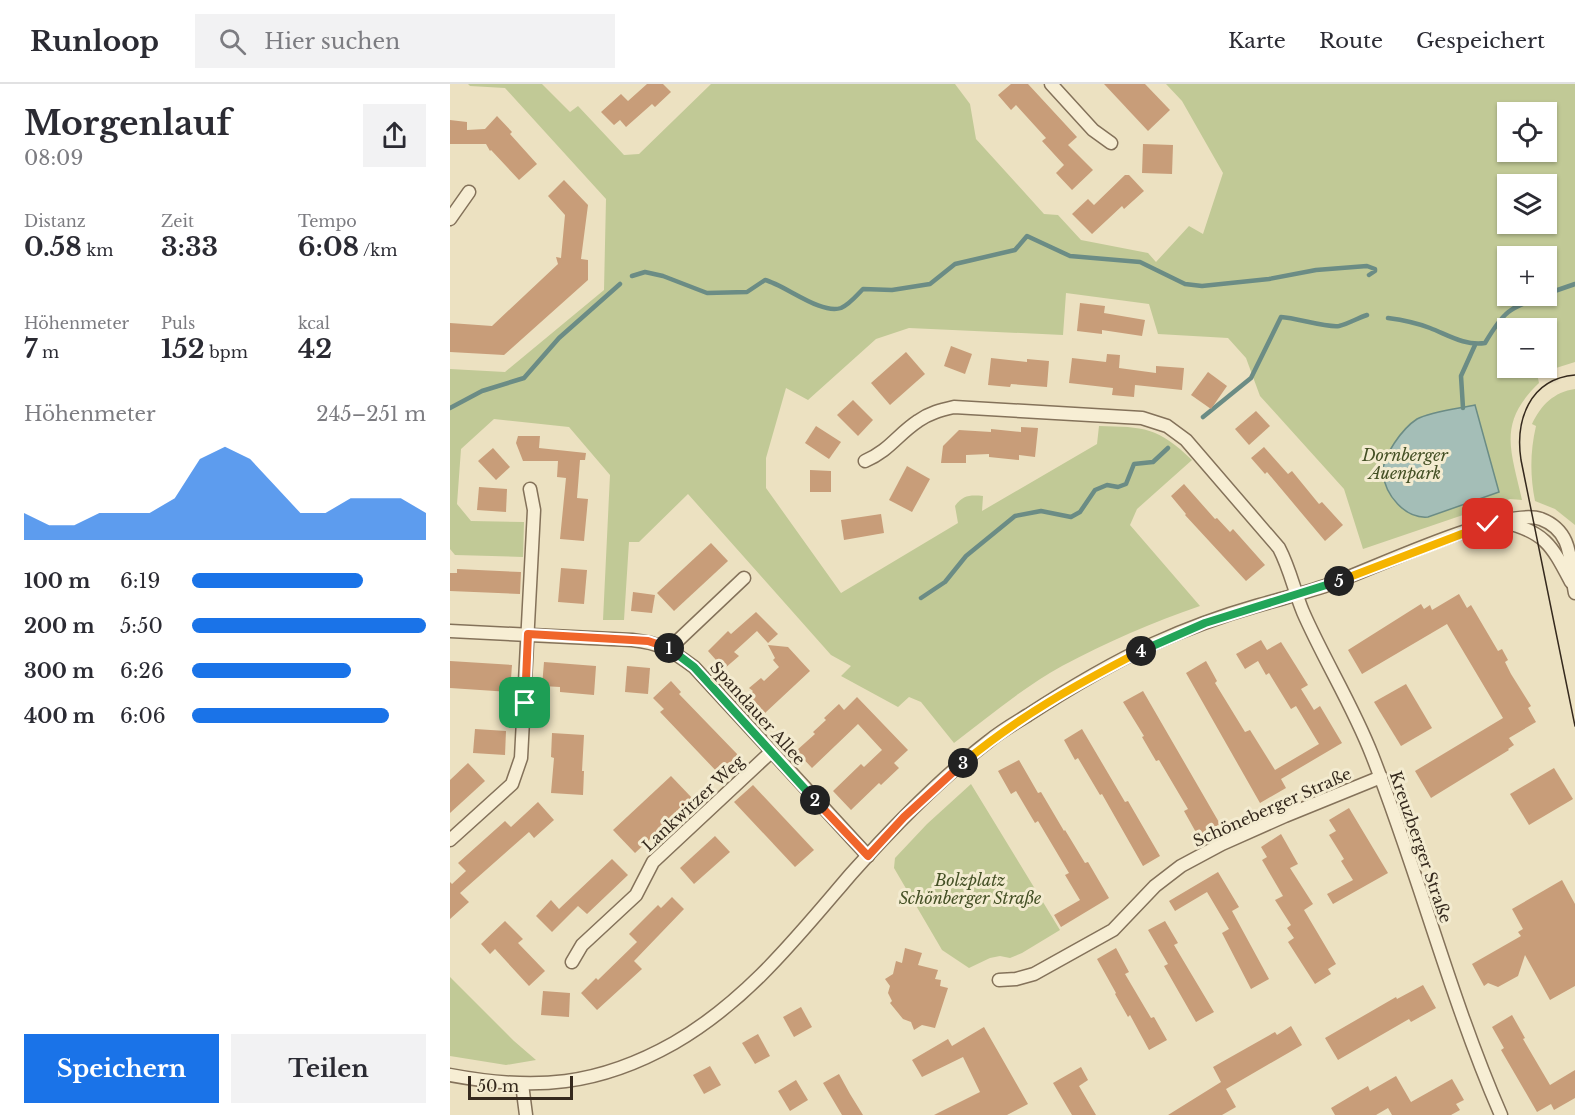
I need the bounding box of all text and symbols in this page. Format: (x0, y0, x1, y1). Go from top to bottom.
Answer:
search box (195, 14, 615, 68)
text: Runloop (30, 24, 159, 59)
icon: search (216, 25, 249, 58)
text: Hier suchen (264, 28, 400, 55)
text: Karte (1228, 28, 1286, 54)
text: Route (1319, 28, 1383, 54)
text: Gespeichert (1416, 28, 1545, 54)
map controls (1497, 102, 1557, 378)
button: locate (1497, 102, 1557, 162)
text: Morgenlauf (24, 103, 231, 144)
button: share (363, 104, 426, 167)
text: 08:09 (24, 146, 83, 170)
button: layers (1497, 174, 1557, 234)
text: Distanz (24, 211, 86, 231)
text: Zeit (161, 211, 194, 231)
text: Tempo (298, 211, 357, 231)
text: 0.58 (24, 231, 82, 263)
text: 3:33 (161, 231, 218, 263)
text: 6:08 (298, 231, 359, 263)
text: km (82, 240, 113, 260)
text: /km (359, 240, 397, 260)
button: + (1497, 246, 1557, 306)
text: Höhenmeter (24, 313, 129, 333)
text: Puls (161, 313, 195, 333)
text: kcal (298, 313, 330, 333)
button: − (1497, 318, 1557, 378)
text: 7 (24, 333, 37, 365)
text: 152 (161, 333, 205, 365)
text: 42 (298, 333, 332, 365)
text: m (37, 342, 59, 362)
text: bpm (205, 342, 248, 362)
text: Höhenmeter (24, 402, 156, 426)
text: 245–251 m (316, 402, 426, 426)
park label: Dornberger Auenpark (1361, 445, 1448, 483)
pin (1462, 498, 1513, 549)
icon: check (1471, 507, 1504, 540)
pin: 5 (1324, 566, 1354, 596)
text: 100 m (24, 569, 90, 593)
text: 6:19 (120, 569, 160, 593)
text: 5 (1334, 571, 1344, 591)
text: 200 m (24, 614, 95, 638)
text: 5:50 (120, 614, 163, 638)
pin: 1 (654, 633, 684, 663)
pin: 4 (1126, 636, 1156, 666)
text: 1 (666, 638, 672, 658)
text: 4 (1136, 641, 1146, 661)
street label: Spandauer Allee (706, 657, 810, 769)
text: 300 m (24, 659, 94, 683)
text: 6:26 (120, 659, 164, 683)
pin (499, 677, 550, 728)
icon: arrive (508, 686, 541, 719)
text: 400 m (24, 704, 95, 728)
text: 6:06 (120, 704, 166, 728)
pin: 3 (948, 748, 978, 778)
street label: Lankwitzer Weg (638, 750, 748, 855)
text: 3 (958, 753, 968, 773)
street label: Schöneberger Straße (1190, 763, 1354, 851)
street label: Kreuzberger Straße (1386, 768, 1456, 926)
pin: 2 (800, 785, 830, 815)
text: 2 (810, 790, 820, 810)
park label: Bolzplatz Schönberger Straße (899, 870, 1042, 908)
button: Speichern (24, 1034, 219, 1103)
button: Teilen (231, 1034, 426, 1103)
scale bar (468, 1073, 573, 1100)
text: 50 m (477, 1076, 519, 1096)

